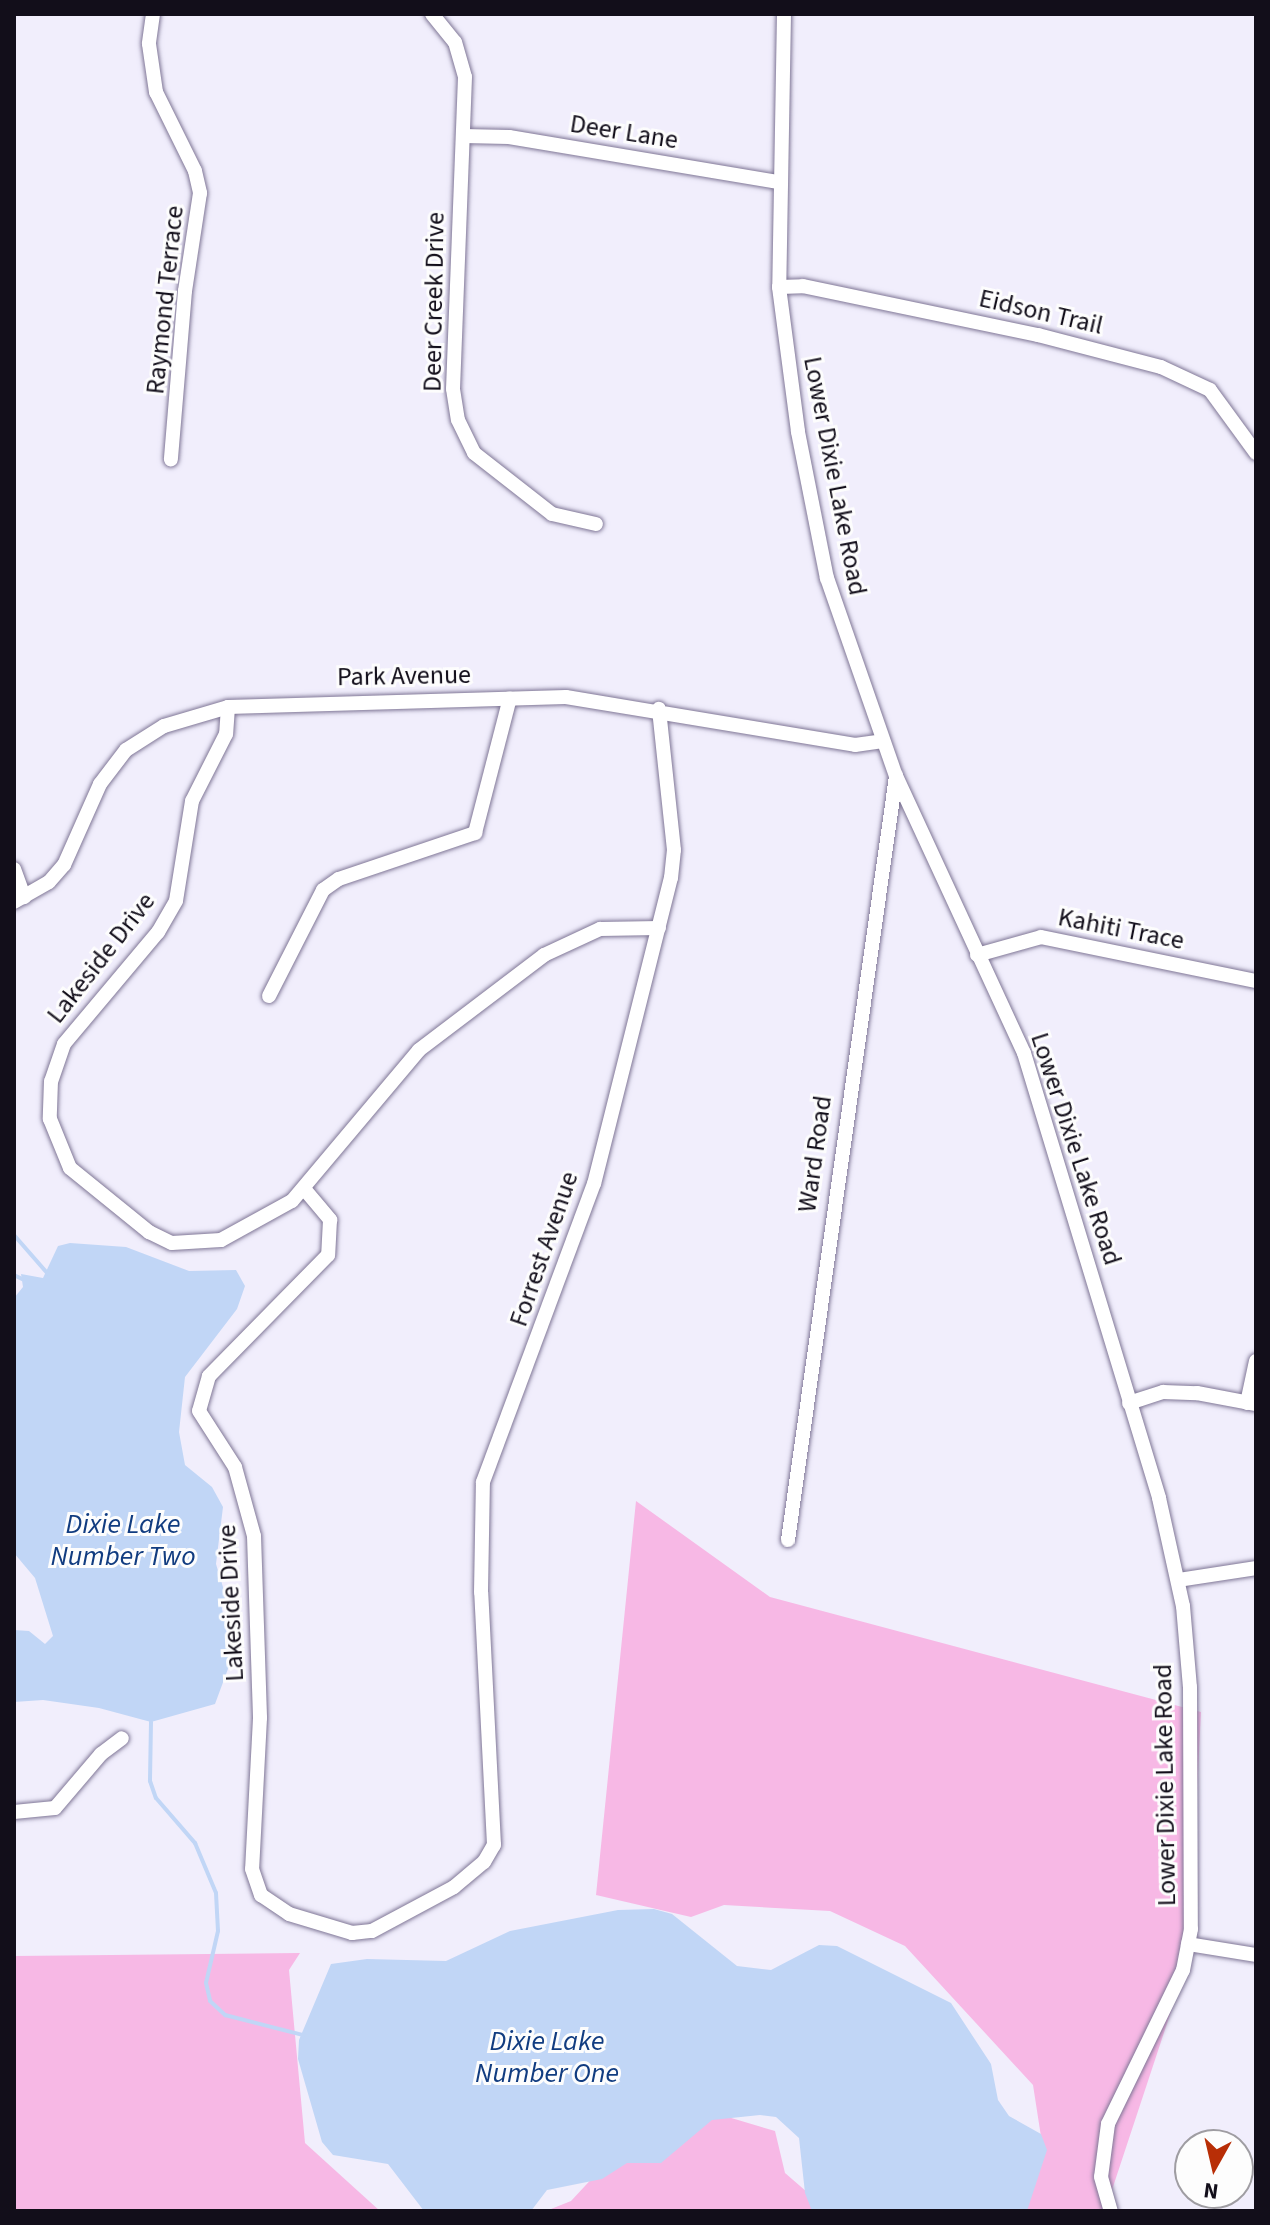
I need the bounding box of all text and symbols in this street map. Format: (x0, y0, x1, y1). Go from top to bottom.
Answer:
street label: Deer Lane (568, 108, 680, 156)
street label: Raymond Terrace (140, 204, 190, 396)
street label: Deer Creek Drive (417, 212, 451, 392)
street label: Eidson Trail (976, 283, 1106, 341)
street label: Lower Dixie Lake Road (797, 354, 873, 598)
street label: Park Avenue (337, 659, 471, 693)
street label: Lakeside Drive (40, 886, 162, 1030)
street label: Kahiti Trace (1055, 902, 1187, 956)
street label: Lower Dixie Lake Road (1024, 1029, 1128, 1269)
street label: Ward Road (791, 1094, 839, 1214)
street label: Forrest Avenue (503, 1167, 585, 1331)
water label: Dixie Lake Number Two (50, 1507, 196, 1573)
street label: Lakeside Drive (211, 1524, 251, 1682)
street label: Lower Dixie Lake Road (1147, 1663, 1183, 1907)
water label: Dixie Lake Number One (475, 2024, 619, 2090)
north arrow (1174, 2129, 1254, 2209)
text: N (1201, 2174, 1220, 2208)

